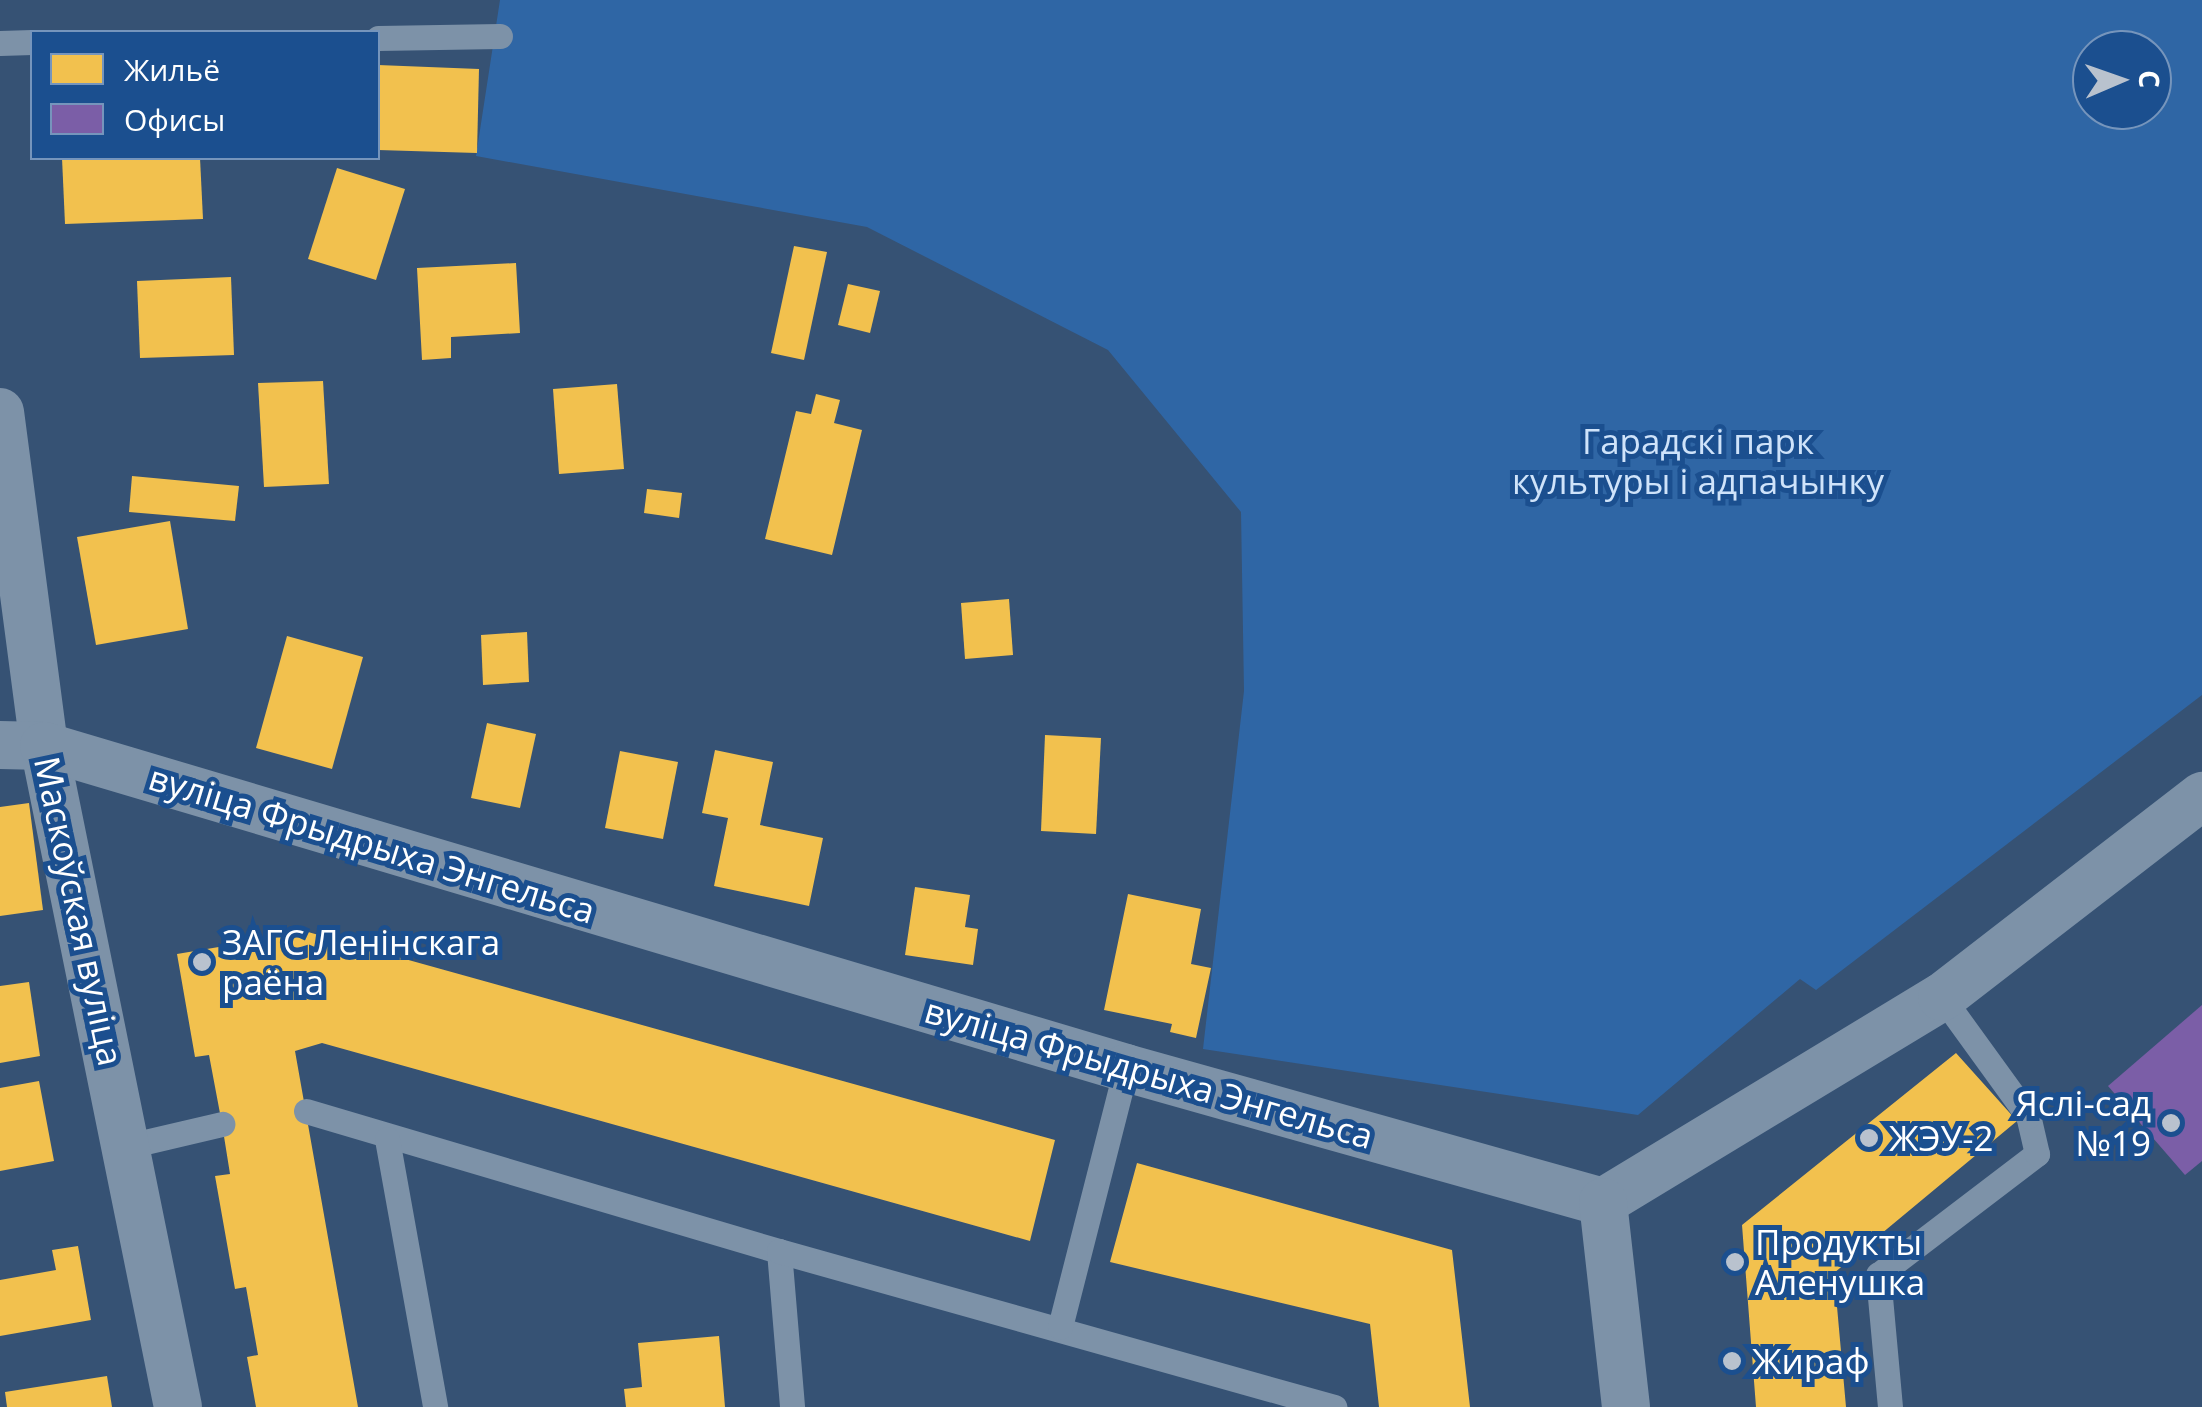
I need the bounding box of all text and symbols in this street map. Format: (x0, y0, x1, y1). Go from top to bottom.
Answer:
legend (30, 30, 380, 160)
north arrow (2072, 30, 2172, 130)
text: Жильё (124, 49, 220, 90)
text: С (2131, 69, 2169, 89)
text: Офисы (124, 99, 225, 140)
park label: Гарадскі парк культуры і адпачынку (1512, 420, 1884, 502)
street label: Маскоўская вуліца (26, 753, 132, 1069)
street label: вуліца Фрыдрыха Энгельса (144, 756, 600, 932)
place label: ЗАГС Ленінскага раёна (222, 921, 500, 1003)
marker: ЗАГС Ленінскага раёна (191, 951, 213, 973)
street label: вуліца Фрыдрыха Энгельса (920, 989, 1378, 1157)
place label: Яслі-сад №19 (2016, 1082, 2151, 1164)
marker: Яслі-сад №19 (2160, 1112, 2182, 1134)
place label: ЖЭУ-2 (1889, 1117, 1993, 1159)
marker: ЖЭУ-2 (1858, 1127, 1880, 1149)
place label: Продукты Аленушка (1755, 1221, 1925, 1303)
marker: Продукты Аленушка (1724, 1251, 1746, 1273)
place label: Жираф (1752, 1340, 1870, 1382)
marker: Жираф (1721, 1350, 1743, 1372)

